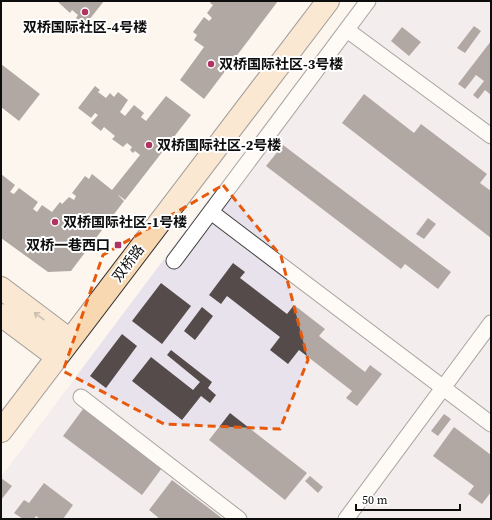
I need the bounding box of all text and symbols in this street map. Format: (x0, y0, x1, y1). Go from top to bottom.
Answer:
marker: 双桥国际社区-4号楼 (80, 7, 90, 17)
place label: 双桥国际社区-4号楼 (23, 17, 147, 37)
place label: 双桥国际社区-3号楼 (219, 54, 343, 74)
marker: 双桥国际社区-3号楼 (206, 59, 216, 69)
place label: 双桥国际社区-2号楼 (157, 135, 281, 155)
marker: 双桥国际社区-2号楼 (144, 140, 154, 150)
place label: 双桥国际社区-1号楼 (63, 212, 187, 232)
marker: 双桥国际社区-1号楼 (50, 217, 60, 227)
place label: 双桥一巷西口 (26, 235, 110, 255)
street label: 双桥路 (107, 240, 149, 286)
marker: 双桥一巷西口 (113, 240, 123, 250)
one-way arrow (33, 312, 44, 321)
scale bar (356, 486, 460, 512)
text: 50 m (362, 492, 388, 508)

